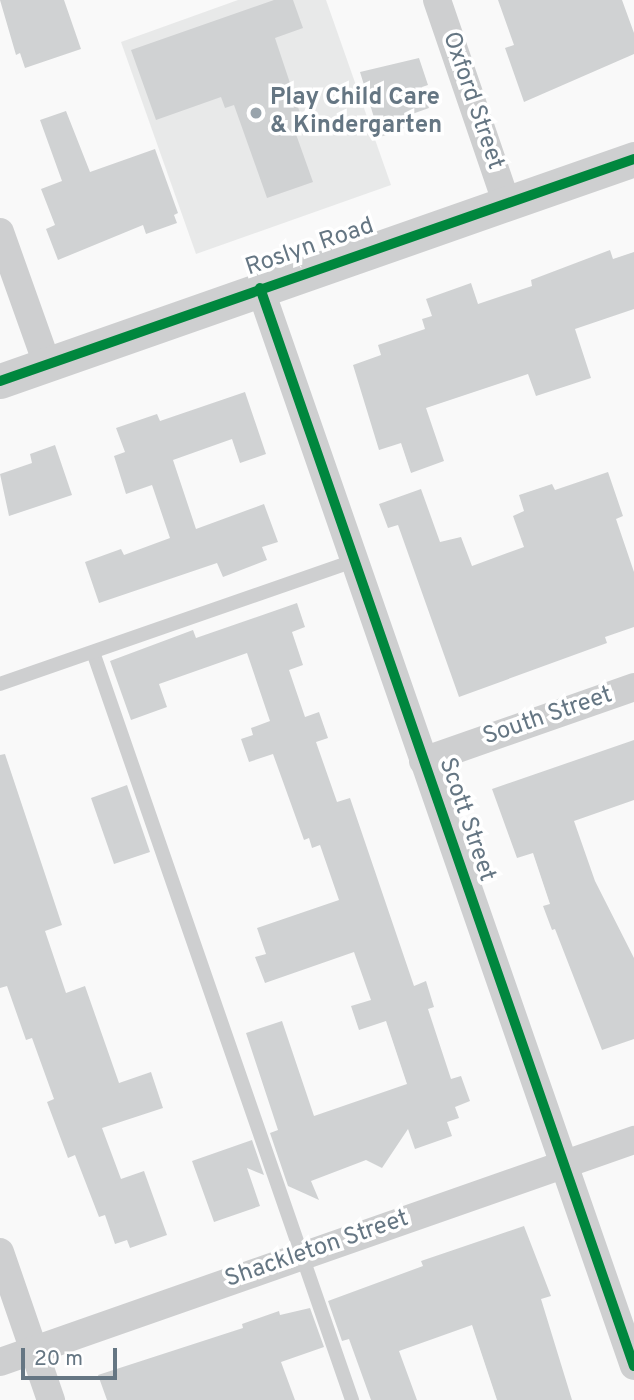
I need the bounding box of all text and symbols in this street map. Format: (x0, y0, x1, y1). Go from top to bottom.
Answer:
street label: Oxford Street (435, 28, 509, 174)
place label: Play Child Care & Kindergarten (270, 85, 442, 141)
marker: Play Child Care & Kindergarten (248, 105, 264, 121)
street label: Roslyn Road (242, 213, 378, 283)
street label: South Street (480, 681, 616, 753)
street label: Scott Street (431, 754, 501, 886)
street label: Shackleton Street (222, 1205, 412, 1295)
scale bar (24, 1334, 121, 1378)
text: 20 m (34, 1346, 83, 1373)

